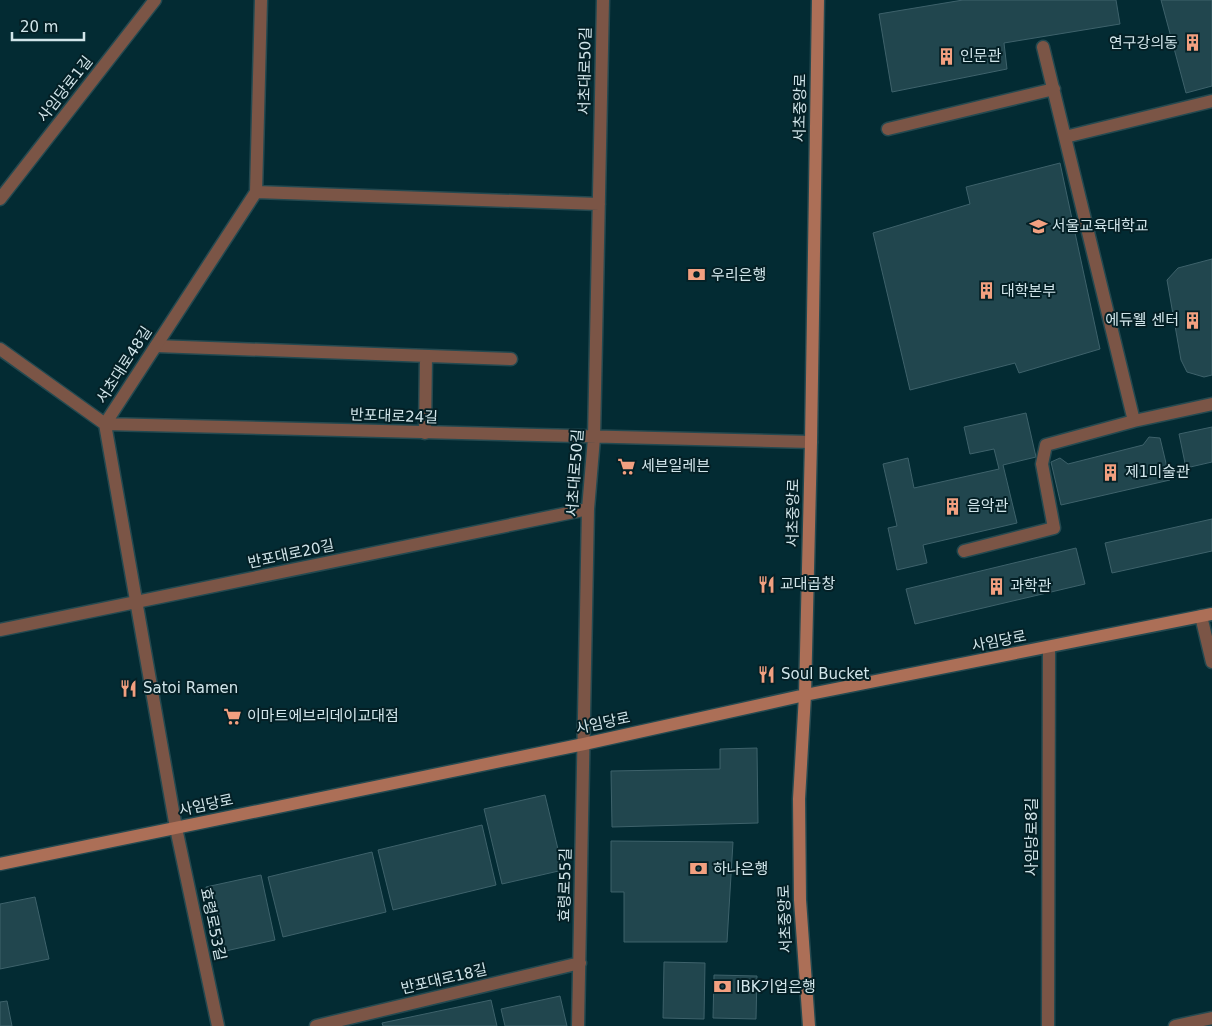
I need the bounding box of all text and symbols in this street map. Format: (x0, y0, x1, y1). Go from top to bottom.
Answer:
scale bar (12, 10, 85, 42)
text: 20 m (20, 18, 58, 36)
street label: 서초대로50길 (575, 27, 595, 115)
building icon: 연구강의동 (1182, 33, 1202, 53)
place label: 연구강의동 (1109, 34, 1178, 52)
building icon: 인문관 (936, 46, 956, 66)
place label: 인문관 (960, 47, 1002, 65)
street label: 사임당로1길 (34, 53, 96, 125)
street label: 서초중앙로 (790, 73, 810, 143)
school or university icon: 서울교육대학교 (1028, 216, 1048, 236)
place label: 서울교육대학교 (1052, 217, 1149, 235)
bank icon: 우리은행 (687, 265, 707, 285)
place label: 우리은행 (711, 266, 766, 284)
building icon: 대학본부 (977, 281, 997, 301)
place label: 대학본부 (1001, 282, 1056, 300)
building icon: 에듀웰 센터 (1183, 310, 1203, 330)
place label: 에듀웰 센터 (1105, 311, 1179, 329)
street label: 서초대로48길 (92, 323, 156, 407)
street label: 반포대로24길 (350, 405, 438, 427)
street label: 서초대로50길 (563, 428, 587, 518)
supermarket icon: 세븐일레븐 (617, 456, 637, 476)
place label: 세븐일레븐 (641, 457, 710, 475)
building icon: 제1미술관 (1101, 462, 1121, 482)
place label: 제1미술관 (1125, 463, 1190, 481)
street label: 서초중앙로 (783, 478, 803, 548)
building icon: 음악관 (943, 496, 963, 516)
place label: 음악관 (967, 497, 1009, 515)
street label: 반포대로20길 (246, 536, 336, 572)
restaurant icon: 교대곱창 (756, 574, 776, 594)
place label: 교대곱창 (780, 575, 835, 593)
building icon: 과학관 (986, 576, 1006, 596)
place label: 과학관 (1010, 577, 1052, 595)
street label: 사임당로 (970, 627, 1028, 655)
restaurant icon: Soul Bucket (757, 664, 777, 684)
place label: Soul Bucket (781, 665, 870, 683)
restaurant icon: Satoi Ramen (119, 678, 139, 698)
place label: Satoi Ramen (143, 679, 238, 697)
supermarket icon: 이마트에브리데이교대점 (223, 706, 243, 726)
place label: 이마트에브리데이교대점 (247, 707, 399, 725)
street label: 사임당로 (574, 708, 632, 738)
street label: 사임당로 (177, 790, 235, 820)
street label: 사임당로8길 (1023, 798, 1041, 876)
street label: 효령로55길 (555, 848, 575, 922)
bank icon: 하나은행 (689, 859, 709, 879)
place label: 하나은행 (713, 860, 768, 878)
street label: 서초중앙로 (775, 884, 795, 954)
street label: 효령로53길 (196, 886, 230, 962)
street label: 반포대로18길 (399, 960, 489, 998)
bank icon: IBK기업은행 (712, 977, 732, 997)
place label: IBK기업은행 (736, 978, 816, 996)

